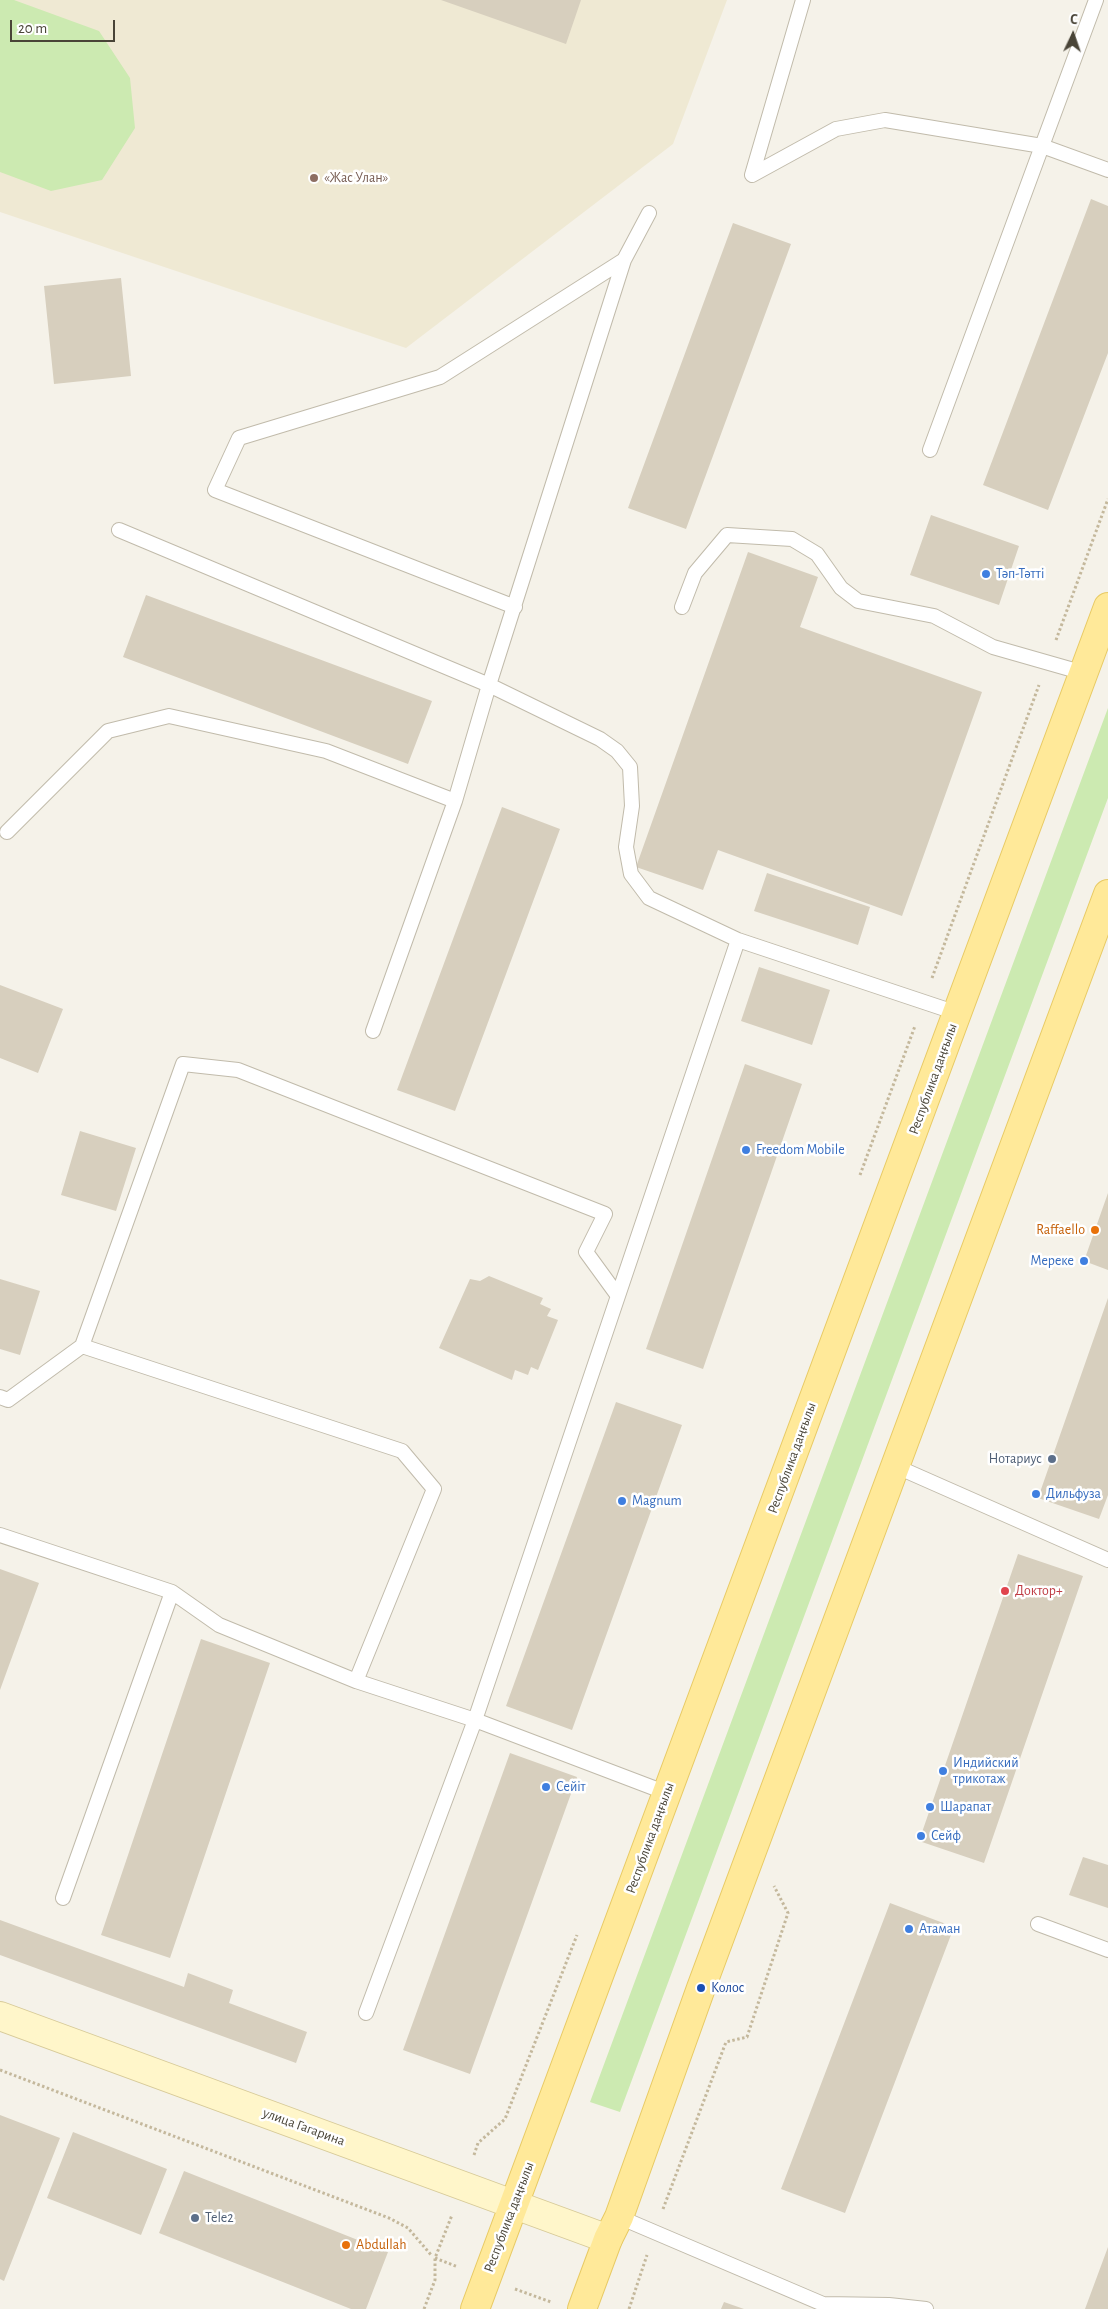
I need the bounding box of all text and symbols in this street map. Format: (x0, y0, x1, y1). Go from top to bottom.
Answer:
scale bar (12, 10, 118, 42)
north arrow (1048, 10, 1098, 60)
text: С (1070, 13, 1078, 27)
text: 20 m (18, 21, 47, 36)
place label: «Жас Улан» (324, 170, 388, 186)
marker: «Жас Улан» (308, 172, 320, 184)
place label: Тәп-Тәтті (996, 566, 1044, 582)
marker: Тәп-Тәтті (980, 568, 992, 580)
street label: Республика даңғылы (905, 1021, 961, 1137)
place label: Freedom Mobile (756, 1142, 845, 1158)
marker: Freedom Mobile (740, 1144, 752, 1156)
place label: Raffaello (1036, 1222, 1085, 1238)
marker: Raffaello (1089, 1224, 1101, 1236)
place label: Мереке (1030, 1253, 1074, 1269)
marker: Мереке (1078, 1255, 1090, 1267)
street label: Республика даңғылы (764, 1400, 820, 1516)
place label: Нотариус (989, 1451, 1042, 1467)
marker: Нотариус (1046, 1453, 1058, 1465)
place label: Дильфуза (1046, 1486, 1101, 1502)
marker: Дильфуза (1030, 1488, 1042, 1500)
place label: Magnum (632, 1493, 682, 1509)
marker: Magnum (616, 1495, 628, 1507)
place label: Доктор+ (1015, 1583, 1063, 1599)
marker: Доктор+ (999, 1585, 1011, 1597)
place label: Индийский трикотаж (953, 1755, 1019, 1788)
marker: Индийский трикотаж (937, 1765, 949, 1777)
place label: Сейіт (556, 1779, 586, 1795)
street label: Республика даңғылы (622, 1780, 678, 1896)
marker: Сейіт (540, 1781, 552, 1793)
place label: Шарапат (940, 1799, 991, 1815)
marker: Шарапат (924, 1801, 936, 1813)
place label: Сейф (931, 1828, 961, 1844)
marker: Сейф (915, 1830, 927, 1842)
place label: Атаман (919, 1921, 961, 1937)
marker: Атаман (903, 1923, 915, 1935)
place label: Колос (711, 1980, 744, 1996)
marker: Колос (695, 1982, 707, 1994)
street label: улица Гагарина (261, 2104, 347, 2150)
street label: Республика даңғылы (480, 2159, 538, 2275)
place label: Tele2 (205, 2210, 234, 2226)
marker: Tele2 (189, 2212, 201, 2224)
place label: Аbdullah (356, 2237, 406, 2253)
marker: Аbdullah (340, 2239, 352, 2251)

